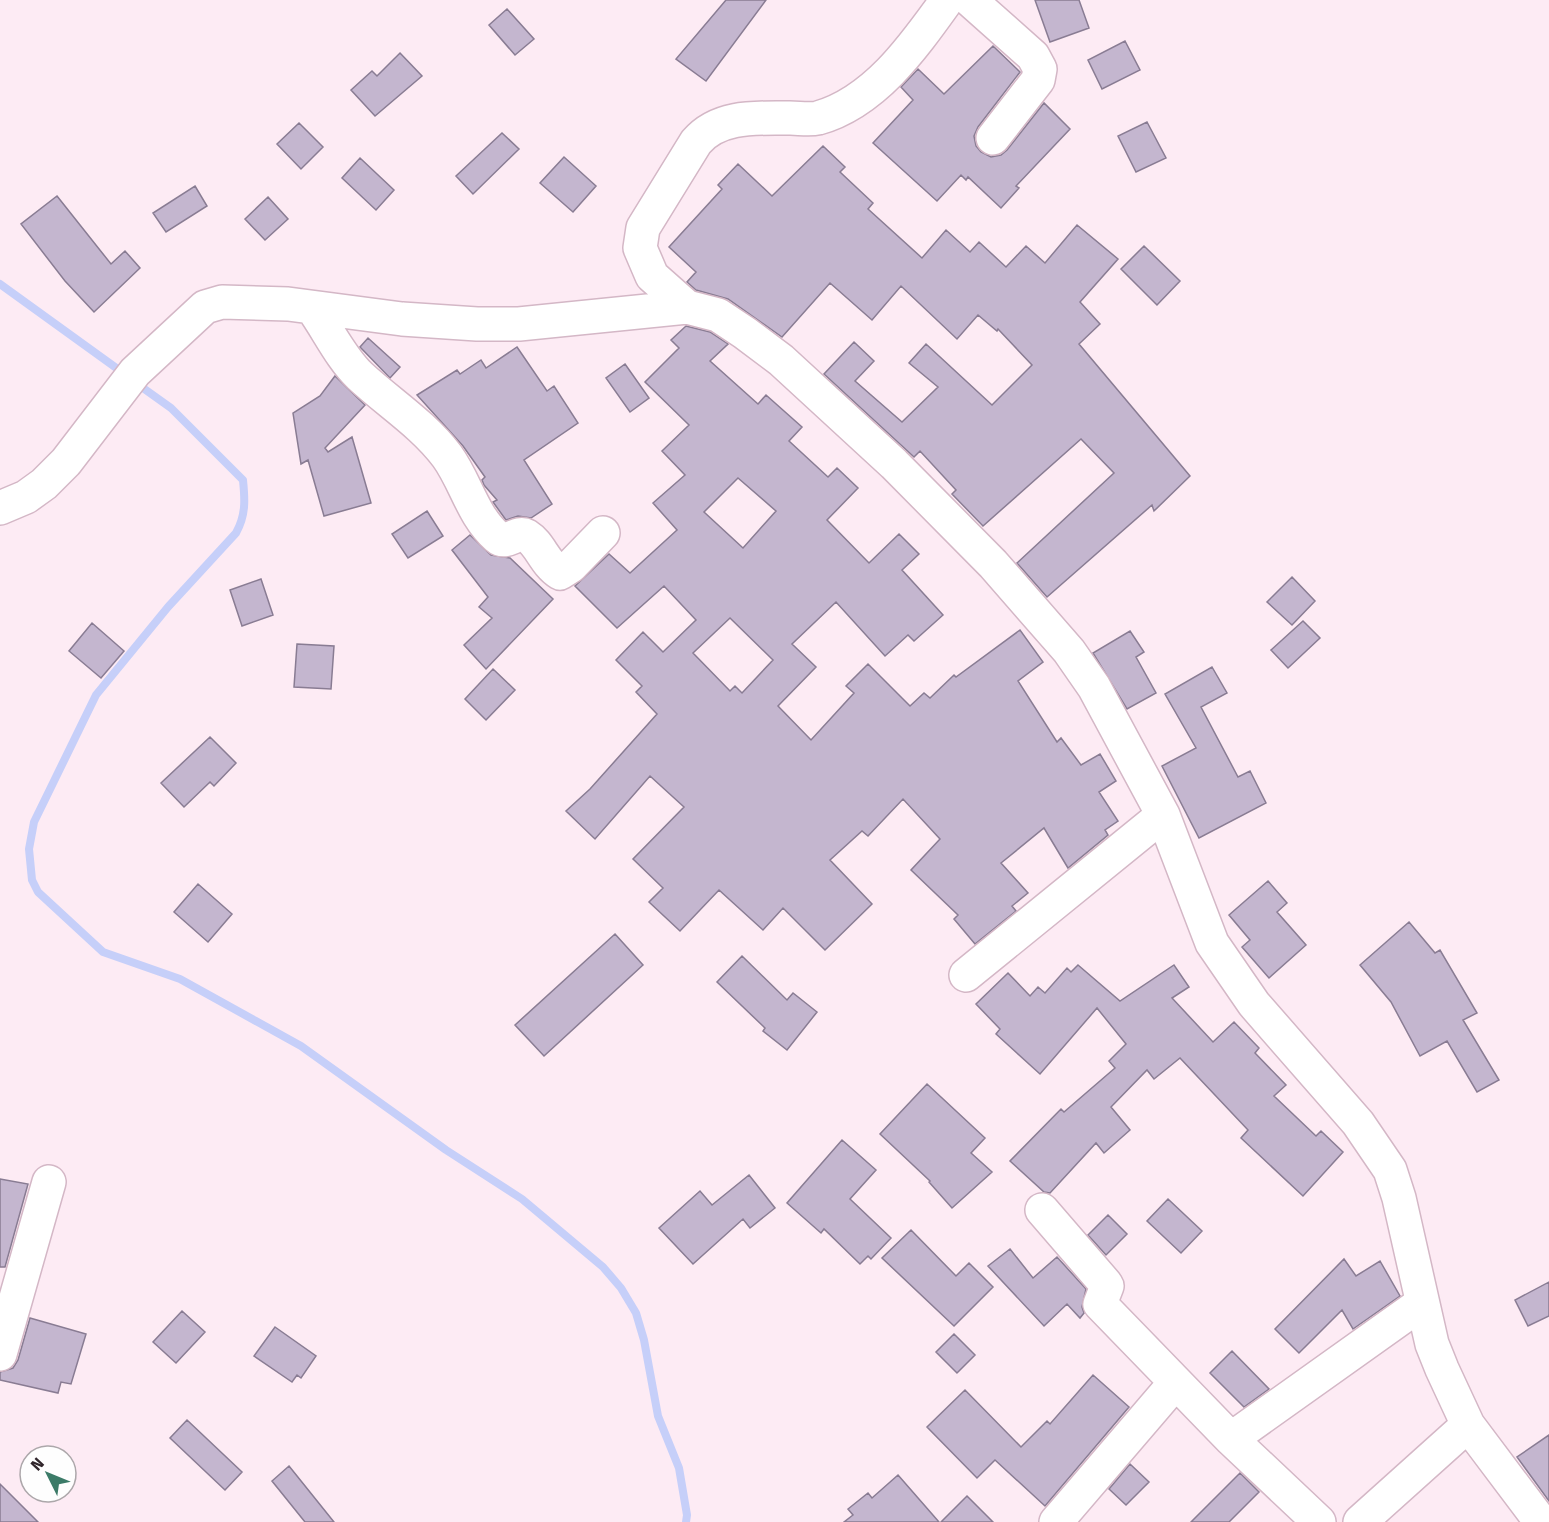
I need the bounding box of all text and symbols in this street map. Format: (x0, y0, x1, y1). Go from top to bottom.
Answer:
north arrow (18, 1444, 78, 1504)
text: N (27, 1454, 48, 1474)

